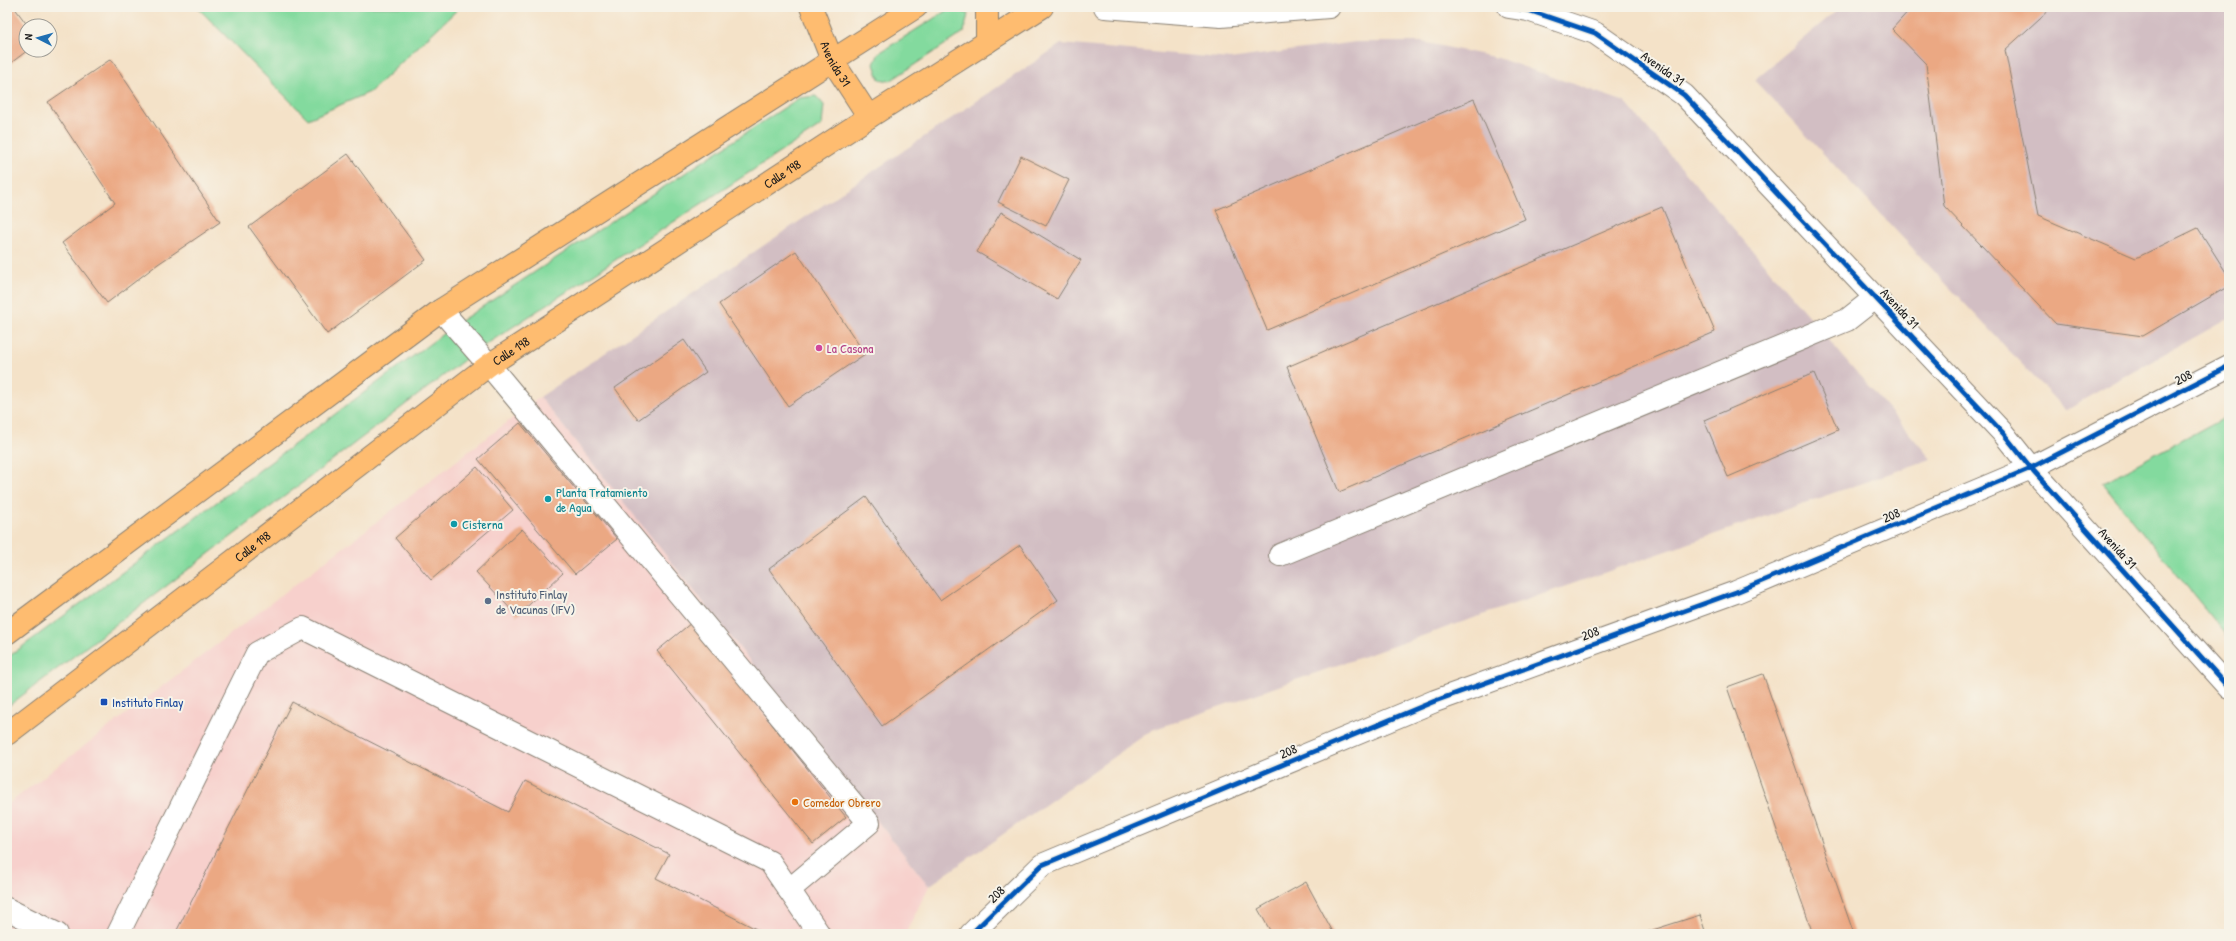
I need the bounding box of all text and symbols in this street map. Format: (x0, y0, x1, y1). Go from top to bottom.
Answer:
north arrow (18, 18, 58, 58)
text: N (21, 33, 35, 41)
street label: Avenida 31 (816, 38, 856, 90)
street label: Avenida 31 (1638, 47, 1689, 90)
street label: Calle 198 (760, 155, 805, 193)
street label: Avenida 31 (1877, 284, 1924, 332)
street label: Calle 198 (489, 332, 533, 370)
place label: La Casona (827, 339, 873, 357)
marker: La Casona (814, 343, 824, 353)
street label: 208 (2171, 365, 2195, 389)
place label: Planta Tratamiento de Agua (556, 483, 648, 516)
marker: Planta Tratamiento de Agua (543, 494, 553, 504)
street label: 208 (1879, 503, 1903, 527)
place label: Cisterna (462, 515, 503, 533)
marker: Cisterna (449, 519, 459, 529)
street label: Avenida 31 (2095, 524, 2141, 573)
street label: Calle 198 (231, 526, 274, 566)
place label: Instituto Finlay de Vacunas (IFV) (496, 585, 575, 618)
marker: Instituto Finlay de Vacunas (IFV) (483, 596, 493, 606)
street label: 208 (1579, 621, 1602, 644)
place label: Instituto Finlay (112, 693, 184, 711)
marker: Instituto Finlay (99, 697, 109, 707)
street label: 208 (1276, 739, 1300, 763)
place label: Comedor Obrero (803, 793, 881, 811)
marker: Comedor Obrero (790, 797, 800, 807)
street label: 208 (983, 881, 1009, 907)

